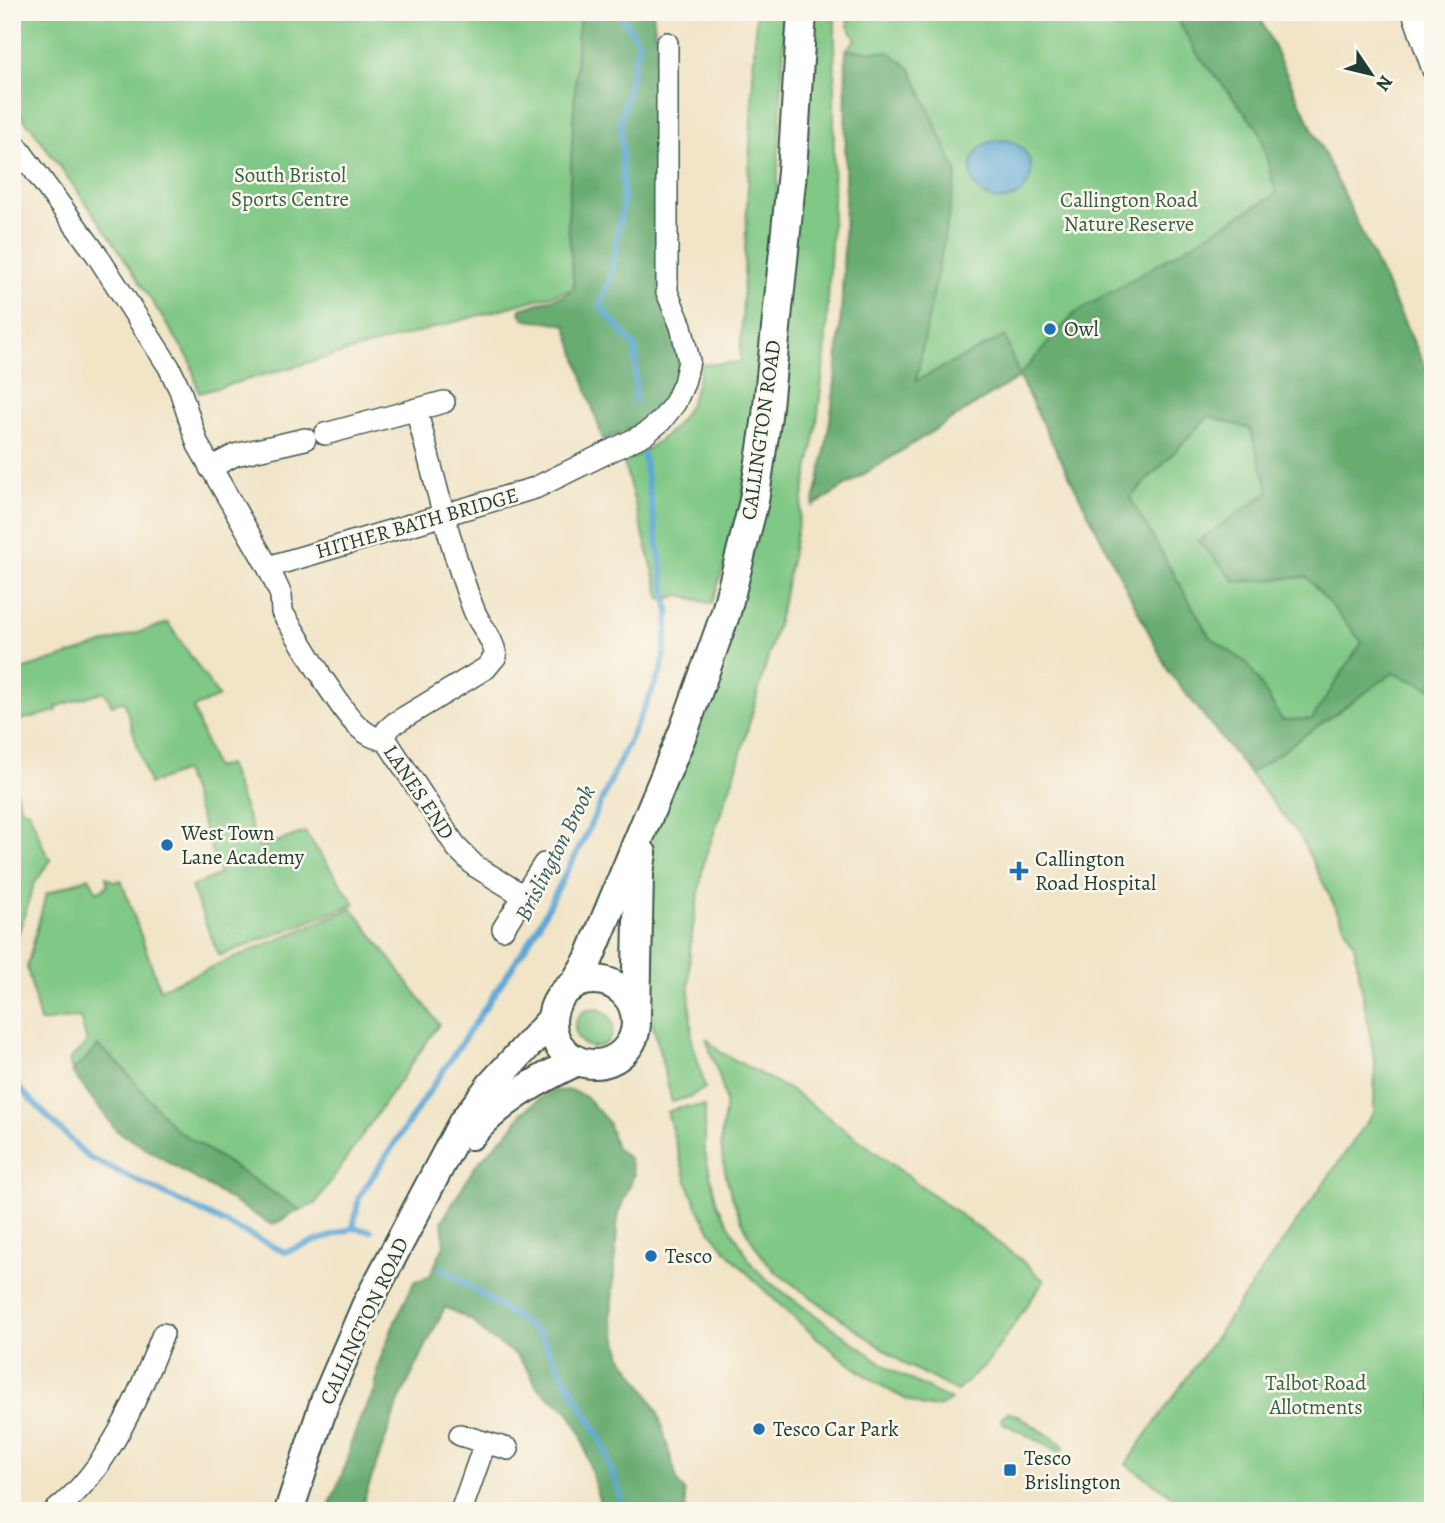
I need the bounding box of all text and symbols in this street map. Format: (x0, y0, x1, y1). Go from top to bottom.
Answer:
north arrow (1336, 38, 1406, 108)
text: N (1369, 70, 1399, 96)
park label: South Bristol Sports Centre (231, 161, 349, 213)
park label: Callington Road Nature Reserve (1060, 186, 1199, 238)
place label: Owl (1064, 315, 1099, 343)
marker: Owl (1042, 321, 1058, 337)
street label: CALLINGTON ROAD (735, 338, 787, 522)
street label: HITHER BATH BRIDGE (312, 481, 522, 565)
street label: LANES END (377, 739, 461, 845)
water label: Brislington Brook (507, 780, 603, 926)
place label: West Town Lane Academy (180, 819, 305, 871)
marker: West Town Lane Academy (159, 837, 175, 853)
place label: Callington Road Hospital (1035, 845, 1156, 897)
marker: Callington Road Hospital (1009, 861, 1029, 881)
street label: CALLINGTON ROAD (313, 1233, 415, 1409)
place label: Tesco (665, 1242, 712, 1270)
marker: Tesco (643, 1248, 659, 1264)
park label: Talbot Road Allotments (1265, 1369, 1367, 1421)
place label: Tesco Car Park (773, 1415, 899, 1443)
marker: Tesco Car Park (751, 1421, 767, 1437)
place label: Tesco Brislington (1024, 1444, 1121, 1496)
marker: Tesco Brislington (1002, 1462, 1018, 1478)

